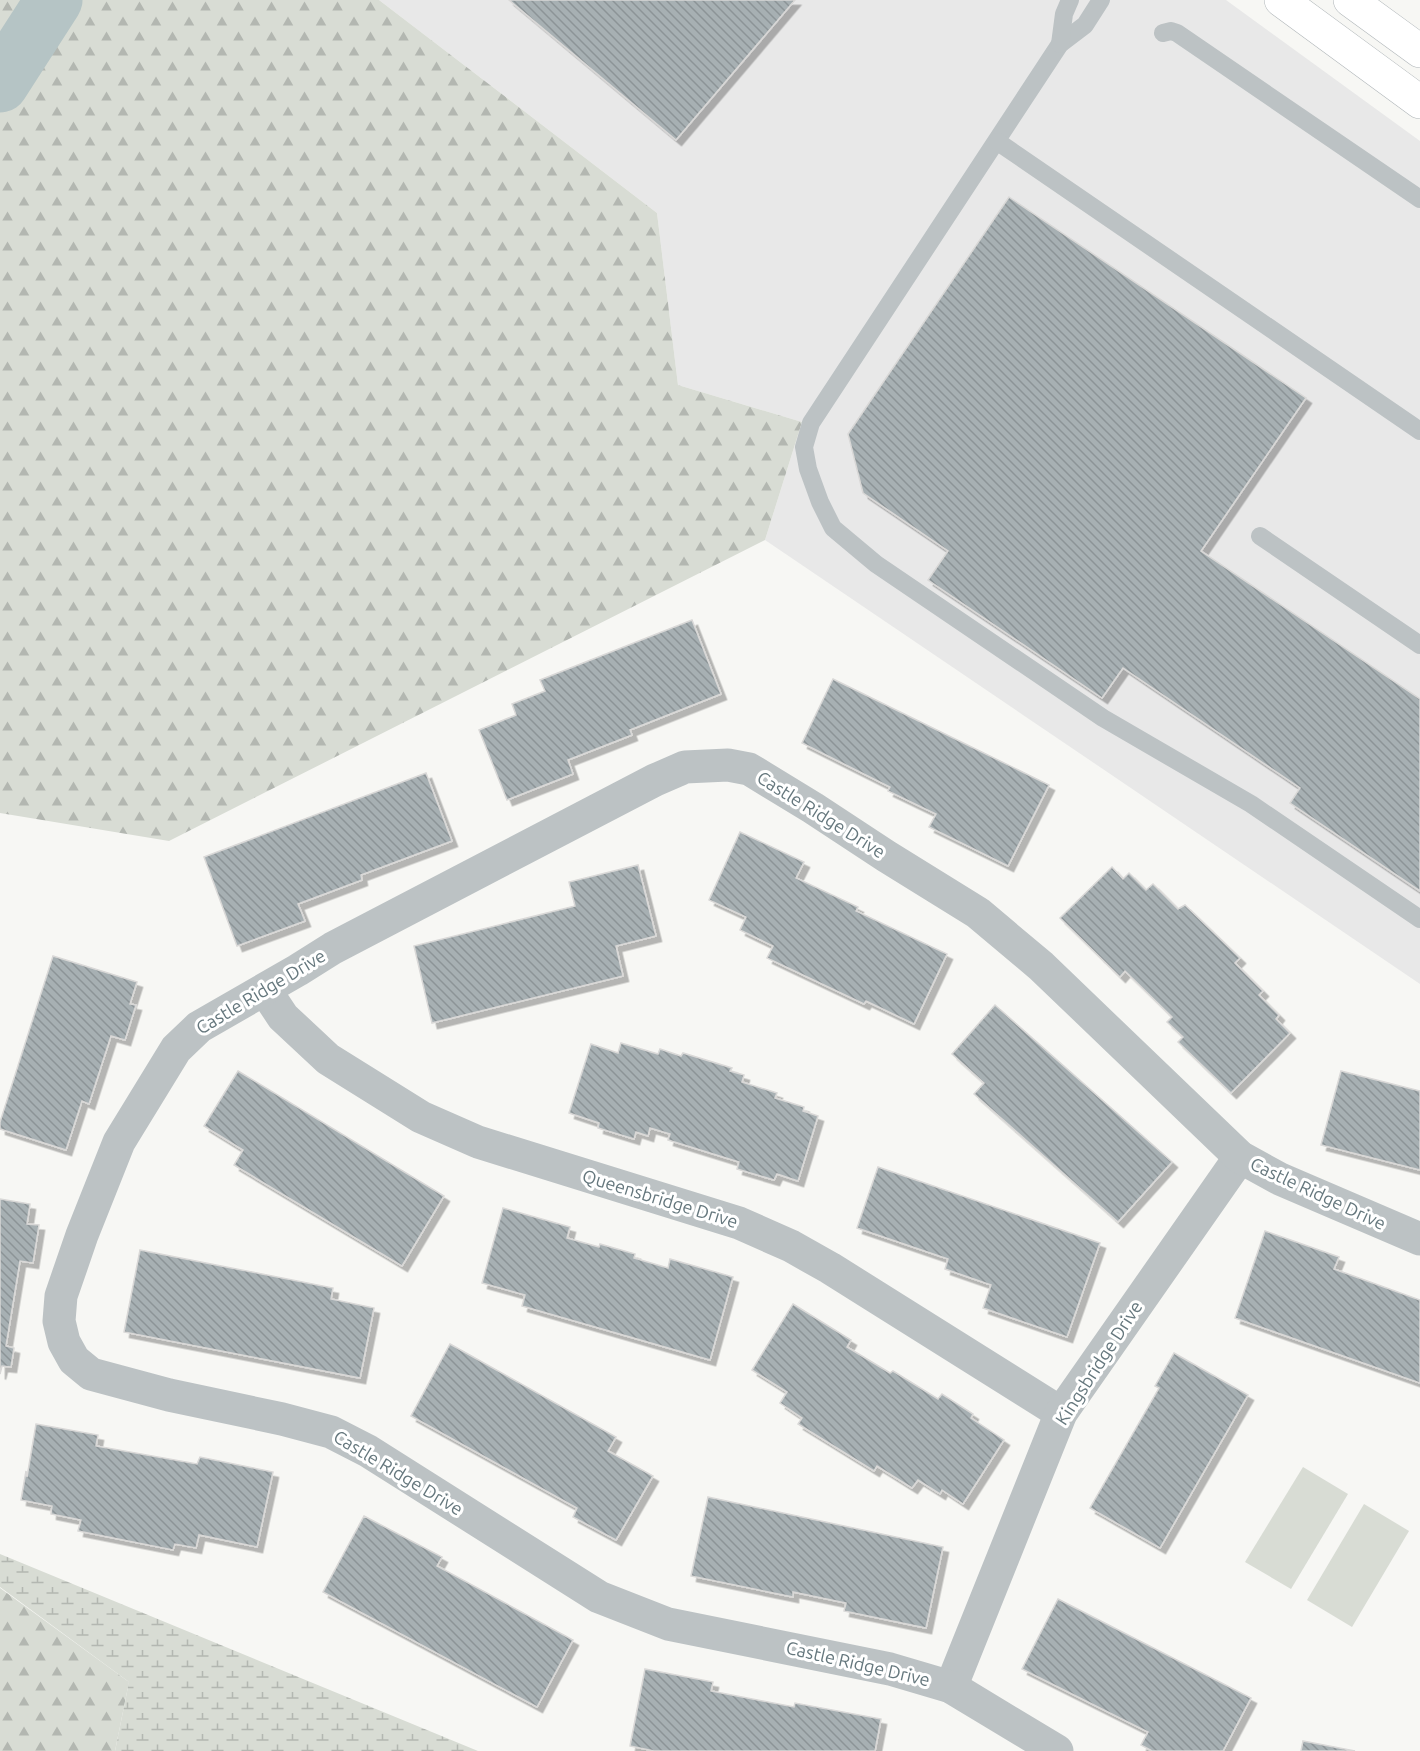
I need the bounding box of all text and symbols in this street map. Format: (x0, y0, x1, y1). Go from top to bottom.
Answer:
street label: Castle Ridge Drive (754, 767, 889, 862)
street label: Castle Ridge Drive (192, 945, 329, 1038)
street label: Castle Ridge Drive (1248, 1153, 1389, 1233)
street label: Queensbridge Drive (580, 1165, 740, 1232)
street label: Kingsbridge Drive (1051, 1297, 1146, 1428)
street label: Castle Ridge Drive (330, 1426, 467, 1519)
street label: Castle Ridge Drive (784, 1637, 932, 1689)

